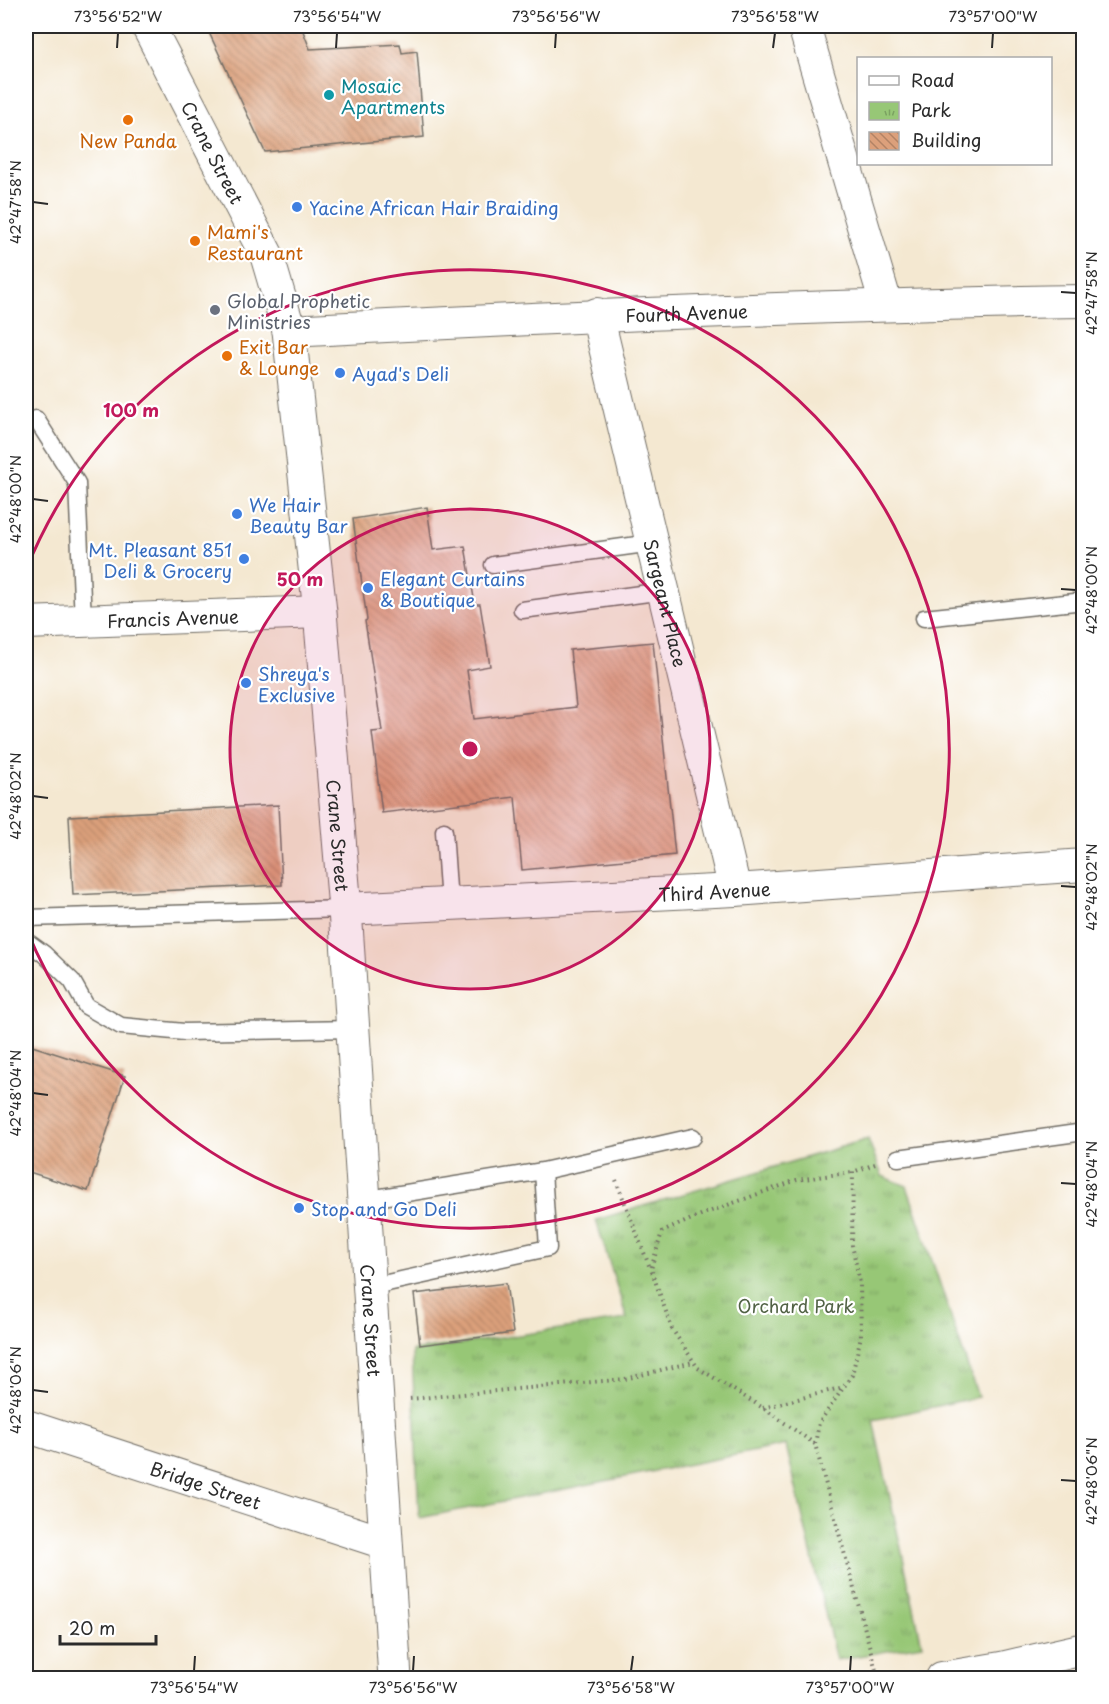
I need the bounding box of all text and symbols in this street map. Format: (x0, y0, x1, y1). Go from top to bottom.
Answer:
text: 73°56'52"W (74, 4, 163, 27)
text: 73°56'54"W (293, 4, 382, 27)
text: 73°56'56"W (512, 4, 601, 27)
text: 73°56'58"W (731, 4, 820, 27)
text: 73°57'00"W (949, 4, 1038, 27)
legend (857, 57, 1052, 165)
text: Road (911, 66, 955, 93)
place label: Mosaic Apartments (341, 72, 445, 120)
marker: Mosaic Apartments (322, 88, 336, 102)
street label: Crane Street (175, 96, 251, 208)
text: Park (911, 96, 951, 123)
marker: New Panda (121, 113, 135, 127)
text: Building (911, 126, 981, 153)
place label: New Panda (79, 127, 177, 154)
text: 42°47'58"N (3, 160, 26, 244)
place label: Yacine African Hair Braiding (309, 194, 559, 221)
marker: Yacine African Hair Braiding (290, 200, 304, 214)
place label: Mami's Restaurant (207, 218, 303, 266)
marker: Mami's Restaurant (188, 234, 202, 248)
text: 42°47'58"N (1079, 251, 1102, 335)
place label: Global Prophetic Ministries (227, 287, 370, 335)
street label: Fourth Avenue (625, 296, 749, 328)
marker: Global Prophetic Ministries (208, 303, 222, 317)
place label: Exit Bar & Lounge (239, 333, 319, 381)
marker: Exit Bar & Lounge (220, 349, 234, 363)
place label: Ayad's Deli (352, 360, 449, 387)
marker: Ayad's Deli (333, 366, 347, 380)
text: 100 m (103, 396, 159, 423)
text: 42°48'00"N (3, 455, 26, 543)
place label: We Hair Beauty Bar (249, 491, 349, 539)
marker: We Hair Beauty Bar (230, 507, 244, 521)
place label: Mt. Pleasant 851 Deli & Grocery (88, 536, 232, 584)
street label: Sargeant Place (638, 536, 695, 670)
text: 42°48'00"N (1079, 546, 1102, 634)
marker: Mt. Pleasant 851 Deli & Grocery (237, 552, 251, 566)
text: 50 m (277, 565, 323, 592)
place label: Elegant Curtains & Boutique (380, 565, 525, 613)
marker: Elegant Curtains & Boutique (361, 581, 375, 595)
street label: Francis Avenue (106, 602, 240, 633)
place label: Shreya's Exclusive (258, 660, 335, 708)
marker: Shreya's Exclusive (239, 676, 253, 690)
centre of rings (460, 739, 480, 759)
text: 42°48'02"N (3, 752, 26, 840)
street label: Crane Street (321, 778, 357, 893)
text: 42°48'02"N (1079, 843, 1102, 931)
street label: Third Avenue (658, 874, 772, 907)
text: 42°48'04"N (3, 1049, 26, 1137)
text: 42°48'04"N (1079, 1140, 1102, 1228)
place label: Stop and Go Deli (311, 1195, 457, 1222)
marker: Stop and Go Deli (292, 1201, 306, 1215)
street label: Crane Street (355, 1263, 389, 1377)
park label: Orchard Park (738, 1292, 854, 1319)
text: 42°48'06"N (3, 1346, 26, 1434)
text: 42°48'06"N (1079, 1437, 1102, 1525)
street label: Bridge Street (147, 1454, 265, 1515)
scale bar (60, 1608, 156, 1646)
text: 20 m (69, 1614, 115, 1641)
text: 73°56'54"W (150, 1675, 239, 1698)
text: 73°56'56"W (369, 1675, 458, 1698)
text: 73°56'58"W (587, 1675, 676, 1698)
text: 73°57'00"W (806, 1675, 895, 1698)

